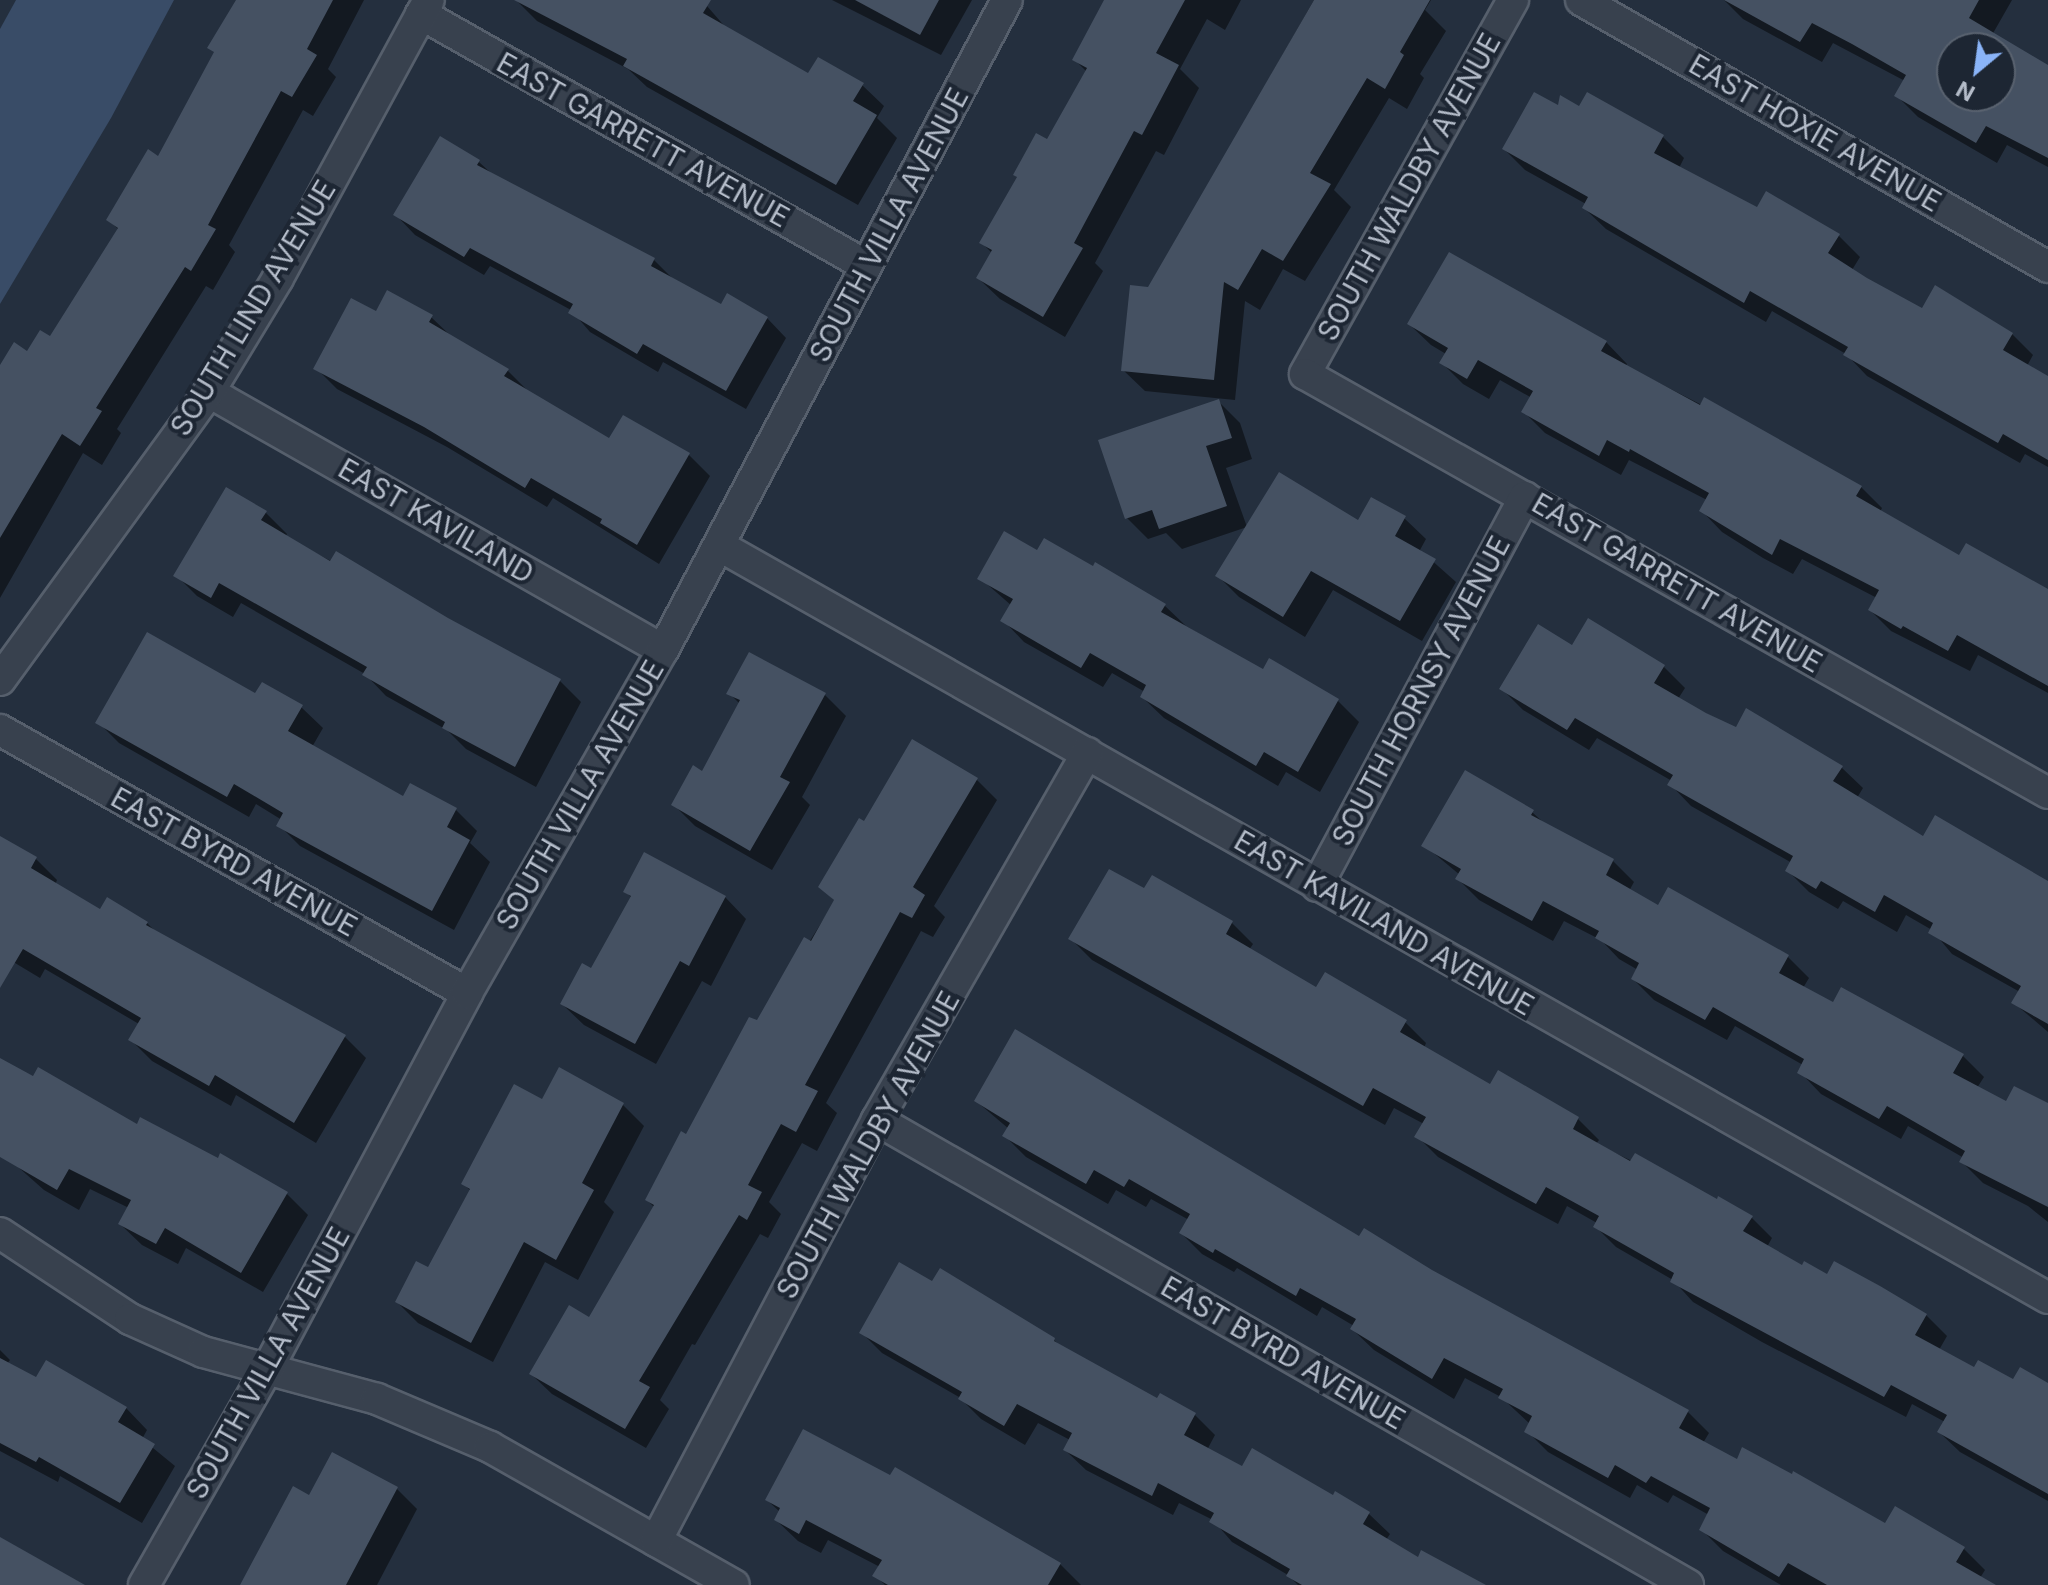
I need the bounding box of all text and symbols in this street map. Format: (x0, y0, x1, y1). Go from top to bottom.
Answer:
street label: SOUTH WALDBY AVENUE (1310, 28, 1508, 346)
north arrow (1936, 32, 2016, 112)
street label: EAST GARRETT AVENUE (491, 46, 795, 234)
street label: EAST HOXIE AVENUE (1683, 47, 1947, 219)
text: N (1952, 76, 1979, 107)
street label: SOUTH VILLA AVENUE (803, 82, 975, 368)
street label: SOUTH LIND AVENUE (163, 174, 343, 442)
street label: EAST KAVILAND (333, 452, 539, 590)
street label: EAST GARRETT AVENUE (1526, 486, 1828, 680)
street label: SOUTH HORNSY AVENUE (1325, 531, 1517, 851)
street label: SOUTH VILLA AVENUE (489, 655, 671, 935)
street label: EAST BYRD AVENUE (105, 780, 363, 944)
street label: EAST KAVILAND AVENUE (1228, 824, 1540, 1022)
street label: SOUTH WALDBY AVENUE (769, 986, 967, 1304)
street label: SOUTH VILLA AVENUE (179, 1221, 357, 1505)
street label: EAST BYRD AVENUE (1155, 1270, 1411, 1436)

